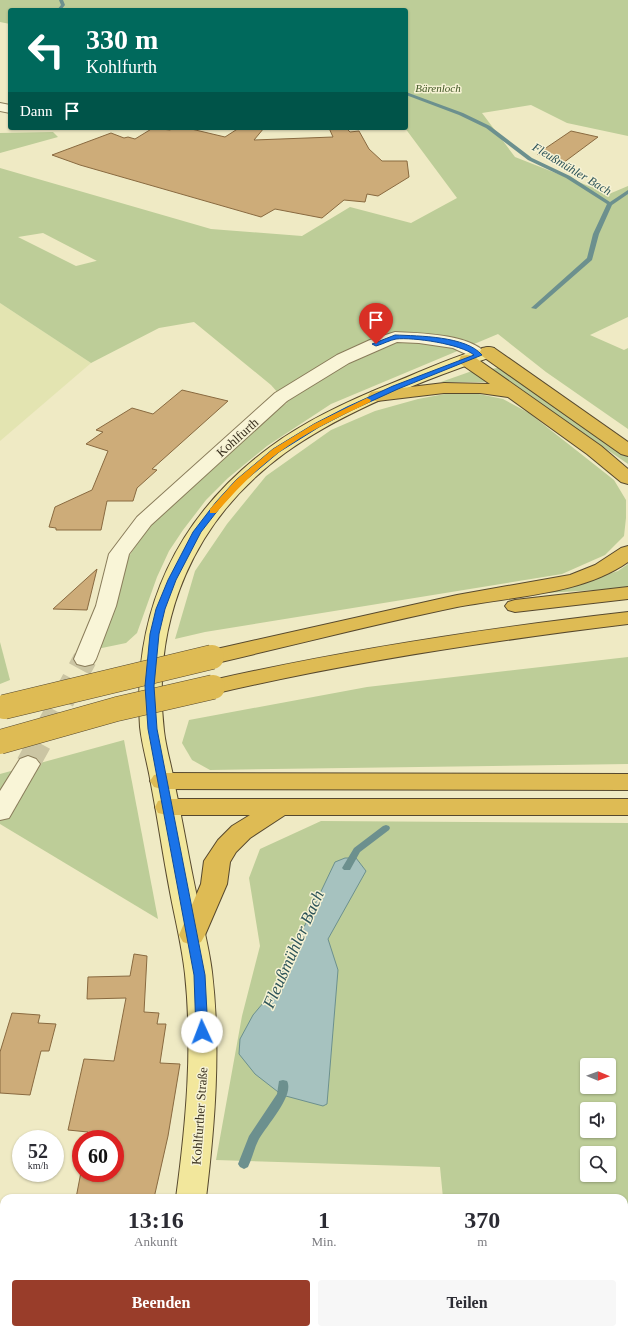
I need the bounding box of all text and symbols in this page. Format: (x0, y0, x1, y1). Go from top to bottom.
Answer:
icon: left (20, 24, 72, 76)
text: 330 m (86, 24, 158, 55)
text: Kohlfurth (86, 57, 157, 77)
park label: Bärenloch (415, 82, 461, 94)
icon: arrive (61, 100, 83, 122)
text: Dann (20, 103, 53, 119)
water label: Fleußmühler Bach (529, 139, 614, 198)
pin (359, 303, 393, 344)
icon: arrive (365, 309, 387, 331)
street label: Kohlfurth (213, 414, 262, 460)
water label: Fleußmühler Bach (259, 887, 328, 1012)
position arrow (181, 1011, 223, 1053)
north arrow (580, 1058, 616, 1094)
map controls (580, 1058, 616, 1182)
street label: Kohlfurther Straße (189, 1066, 210, 1165)
button: sound (580, 1102, 616, 1138)
speed limit sign: 60 (72, 1130, 124, 1182)
text: 52 (28, 1140, 48, 1162)
button: search (580, 1146, 616, 1182)
text: km/h (28, 1160, 48, 1171)
text: 13:16 (128, 1207, 184, 1233)
text: 1 (318, 1207, 330, 1233)
text: 370 (464, 1207, 500, 1233)
text: Ankunft (134, 1234, 177, 1249)
text: Min. (312, 1234, 336, 1249)
text: m (477, 1234, 487, 1249)
button: Beenden (12, 1280, 310, 1326)
button: Teilen (318, 1280, 616, 1326)

